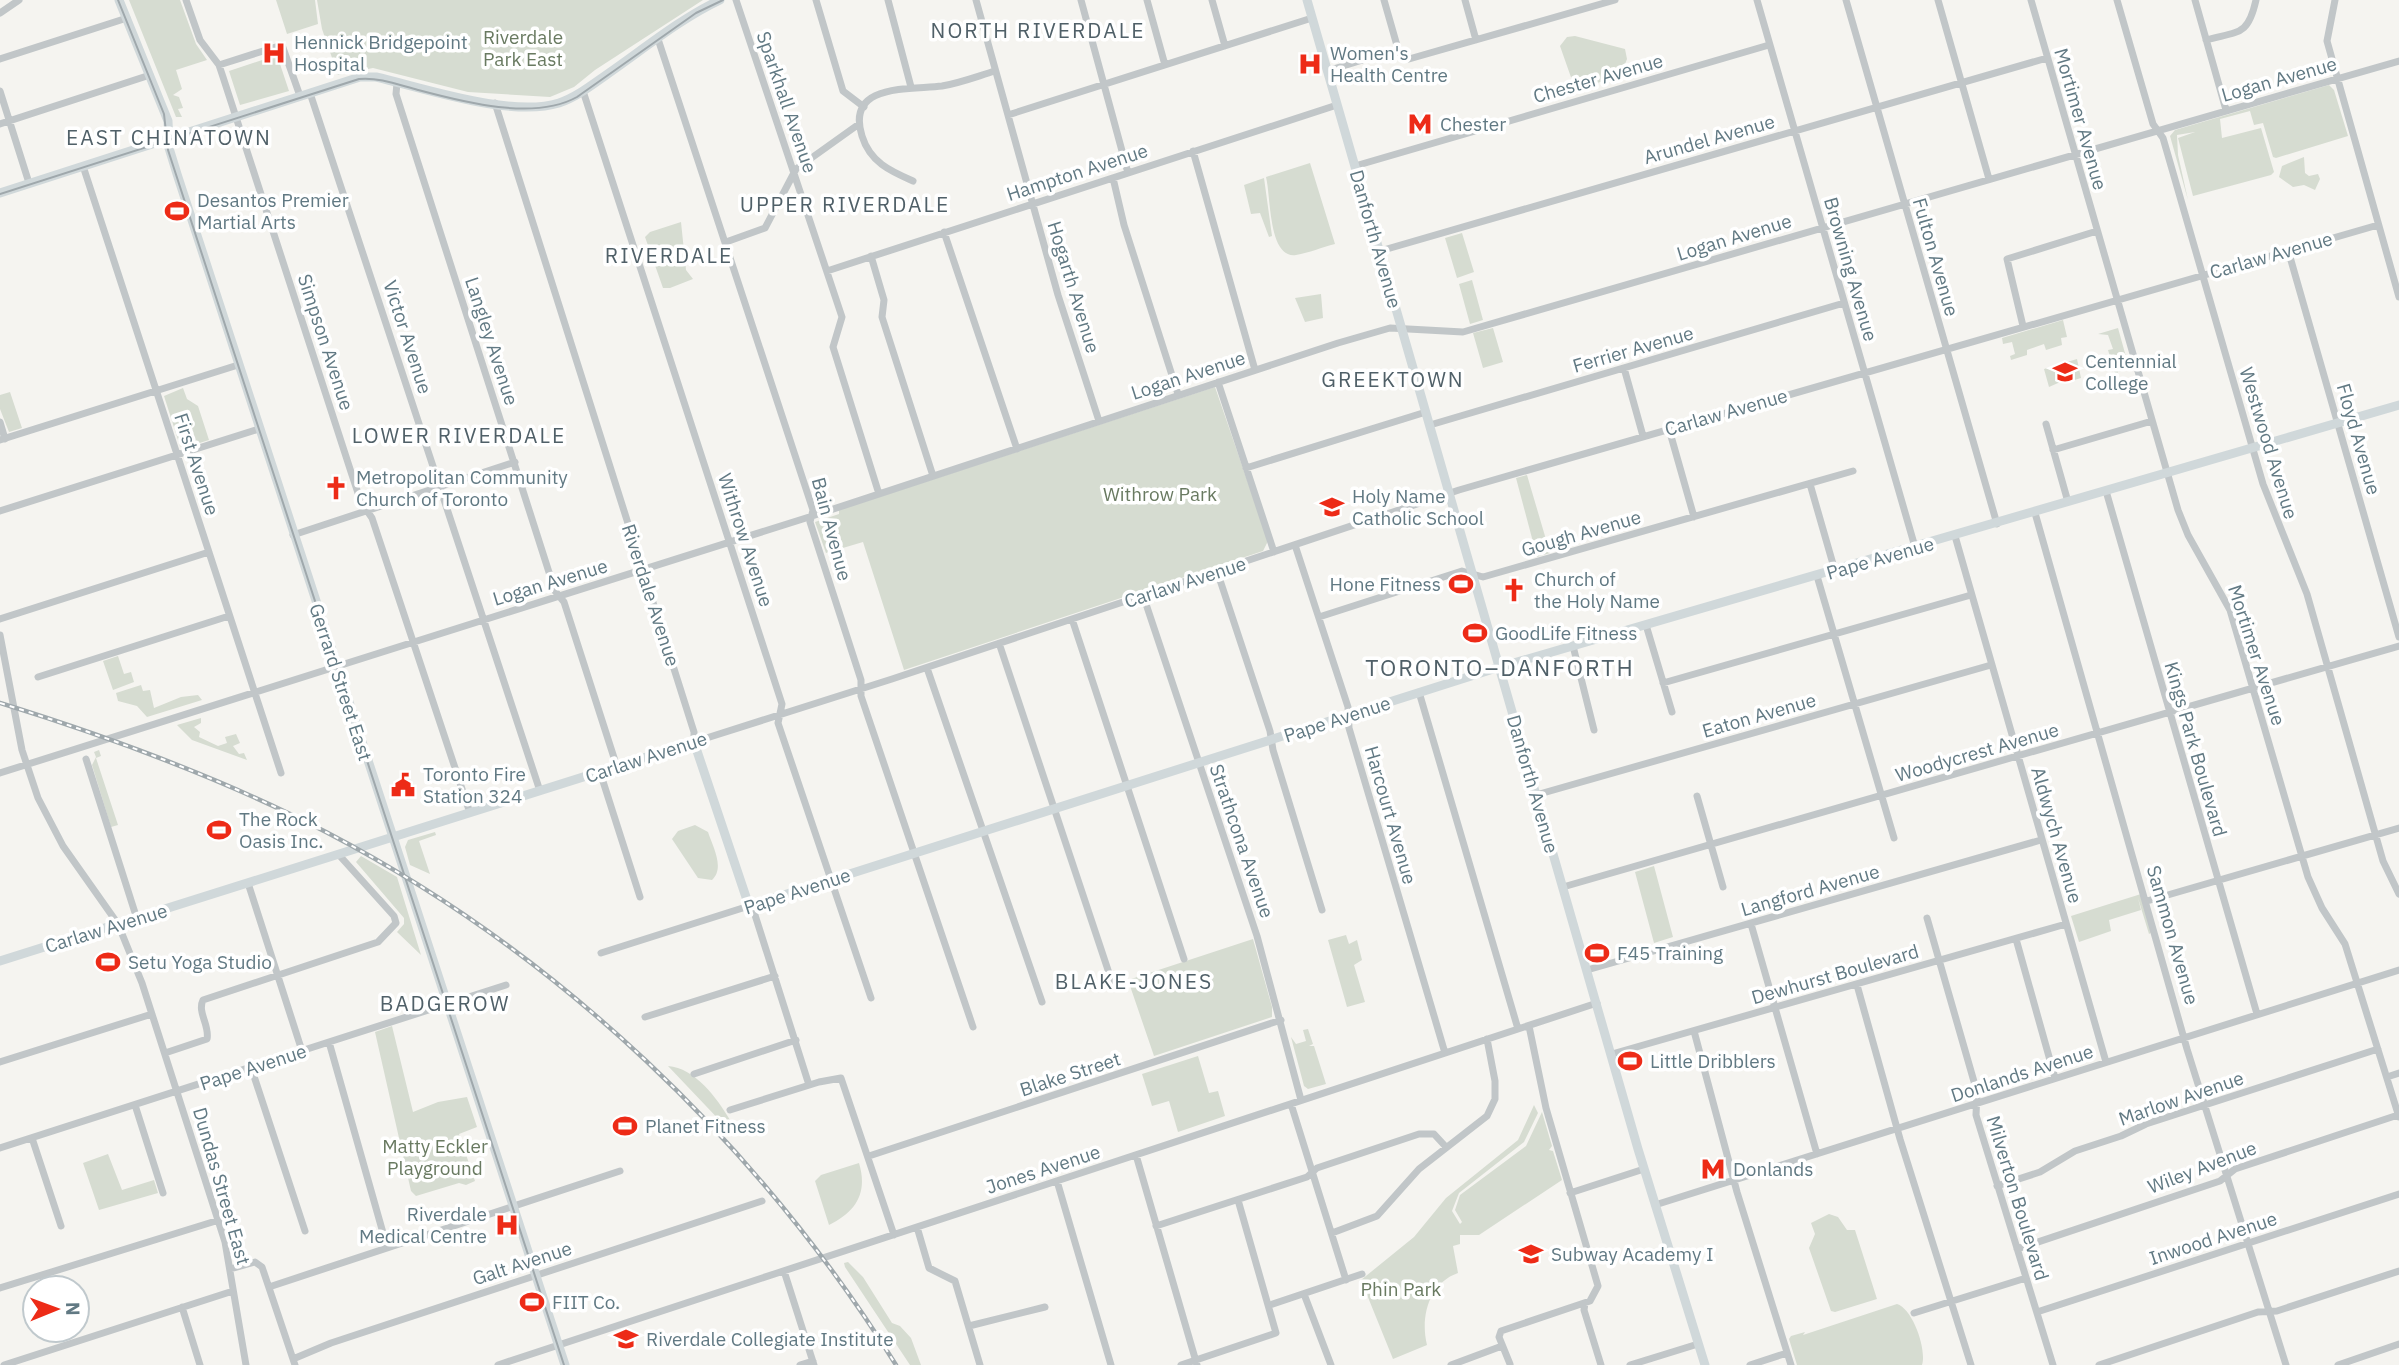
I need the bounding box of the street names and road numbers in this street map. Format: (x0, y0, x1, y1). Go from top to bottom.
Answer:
street label: Sparkhall Avenue (752, 28, 822, 176)
street label: Mortimer Avenue (2049, 45, 2113, 193)
street label: Chester Avenue (1530, 48, 1666, 108)
street label: Logan Avenue (2219, 51, 2339, 107)
street label: Arundel Avenue (1641, 109, 1777, 169)
street label: Hampton Avenue (1003, 138, 1151, 206)
street label: Danforth Avenue (1345, 167, 1407, 311)
street label: Browning Avenue (1819, 194, 1883, 344)
street label: Fulton Avenue (1908, 195, 1964, 319)
street label: Logan Avenue (1674, 208, 1794, 266)
street label: Hogarth Avenue (1043, 218, 1105, 356)
street label: Carlaw Avenue (2207, 226, 2335, 284)
street label: Simpson Avenue (293, 271, 359, 413)
street label: Langley Avenue (460, 274, 524, 408)
street label: Victor Avenue (378, 277, 438, 397)
street label: Ferrier Avenue (1570, 320, 1696, 378)
street label: Logan Avenue (1128, 345, 1248, 405)
street label: Westwood Avenue (2234, 364, 2304, 522)
street label: Floyd Avenue (2332, 381, 2386, 497)
street label: Carlaw Avenue (1662, 383, 1790, 441)
street label: First Avenue (169, 410, 225, 518)
street label: Withrow Avenue (713, 470, 779, 610)
street label: Bain Avenue (807, 475, 857, 583)
street label: Gough Avenue (1518, 504, 1644, 562)
street label: Riverdale Avenue (617, 521, 685, 669)
street label: Pape Avenue (1823, 531, 1937, 585)
street label: Carlaw Avenue (1121, 551, 1249, 613)
street label: Logan Avenue (490, 553, 610, 611)
street label: Mortimer Avenue (2223, 582, 2291, 728)
street label: Gerrard Street East (304, 600, 378, 764)
street label: Kings Park Boulevard (2160, 659, 2232, 839)
street label: Eaton Avenue (1699, 687, 1819, 743)
street label: Pape Avenue (1281, 690, 1393, 748)
street label: Danforth Avenue (1502, 712, 1564, 856)
street label: Woodycrest Avenue (1893, 717, 2061, 787)
street label: Carlaw Avenue (582, 726, 710, 788)
street label: Harcourt Avenue (1360, 743, 1422, 887)
street label: Strathcona Avenue (1204, 761, 1280, 921)
street label: Aldwych Avenue (2026, 764, 2088, 906)
street label: Langford Avenue (1738, 859, 1882, 921)
street label: Pape Avenue (741, 862, 853, 920)
street label: Sammon Avenue (2142, 863, 2204, 1007)
street label: Carlaw Avenue (42, 898, 170, 958)
street label: Dewhurst Boulevard (1749, 939, 1921, 1009)
street label: Pape Avenue (197, 1038, 309, 1096)
street label: Donlands Avenue (1948, 1039, 2096, 1107)
street label: Blake Street (1017, 1046, 1123, 1102)
street label: Marlow Avenue (2115, 1065, 2247, 1131)
street label: Dundas Street East (188, 1104, 256, 1268)
street label: Milverton Boulevard (1982, 1113, 2054, 1283)
street label: Wiley Avenue (2144, 1135, 2260, 1199)
street label: Jones Avenue (983, 1139, 1103, 1199)
street label: Inwood Avenue (2146, 1206, 2280, 1270)
street label: Galt Avenue (469, 1236, 575, 1290)

